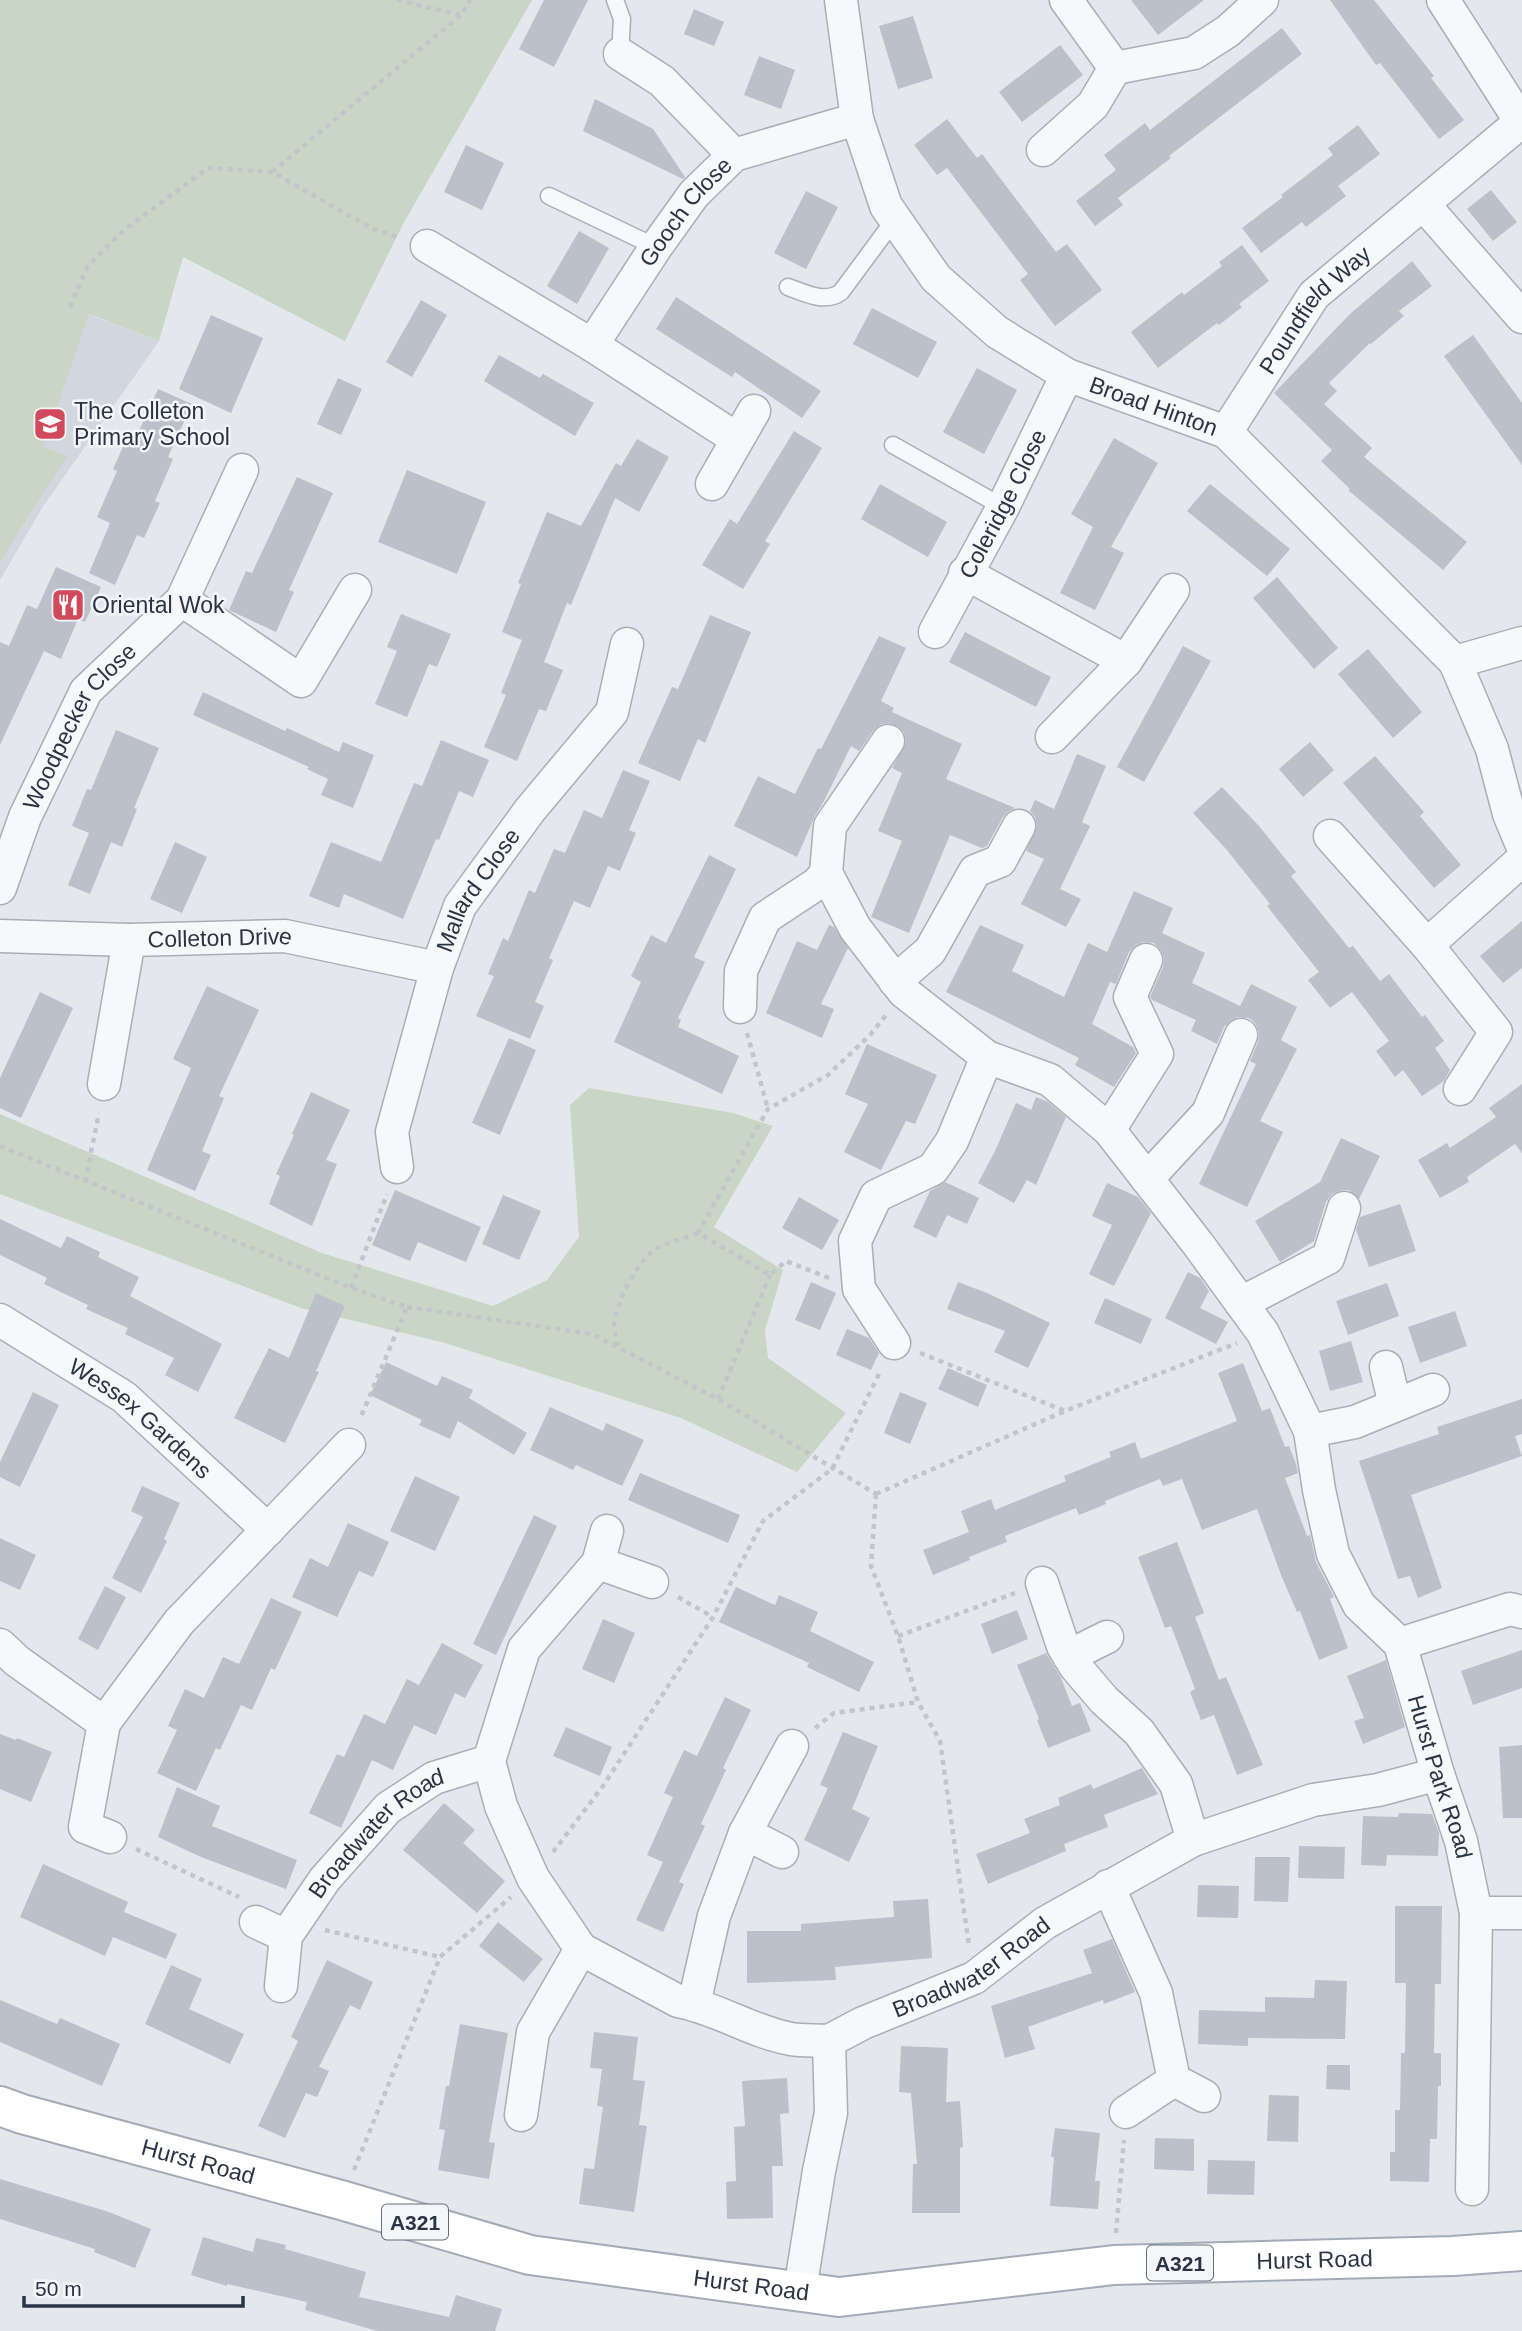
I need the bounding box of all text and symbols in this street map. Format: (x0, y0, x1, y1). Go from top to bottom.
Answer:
street label: Gooch Close (634, 152, 737, 271)
street label: Poundfield Way (1254, 240, 1376, 379)
street label: Broad Hinton (1086, 371, 1221, 441)
place label: The Colleton Primary School (74, 398, 230, 450)
school or university icon: The Colleton Primary School (31, 405, 69, 443)
street label: Coleridge Close (954, 425, 1052, 583)
restaurant icon: Oriental Wok (49, 586, 87, 624)
place label: Oriental Wok (92, 592, 225, 618)
street label: Woodpecker Close (18, 638, 141, 814)
street label: Mallard Close (431, 823, 525, 955)
street label: Colleton Drive (147, 922, 295, 953)
street label: Wessex Gardens (64, 1353, 217, 1484)
street label: Hurst Park Road (1403, 1692, 1477, 1861)
street label: Broadwater Road (303, 1763, 447, 1903)
street label: Broadwater Road (889, 1911, 1055, 2023)
street label: Hurst Road (139, 2134, 258, 2189)
road number: A321 (382, 2204, 448, 2240)
street label: Hurst Road (1256, 2245, 1373, 2274)
road number: A321 (1147, 2246, 1213, 2280)
scale bar (24, 2264, 243, 2308)
street label: Hurst Road (692, 2264, 811, 2306)
text: 50 m (35, 2277, 82, 2300)

